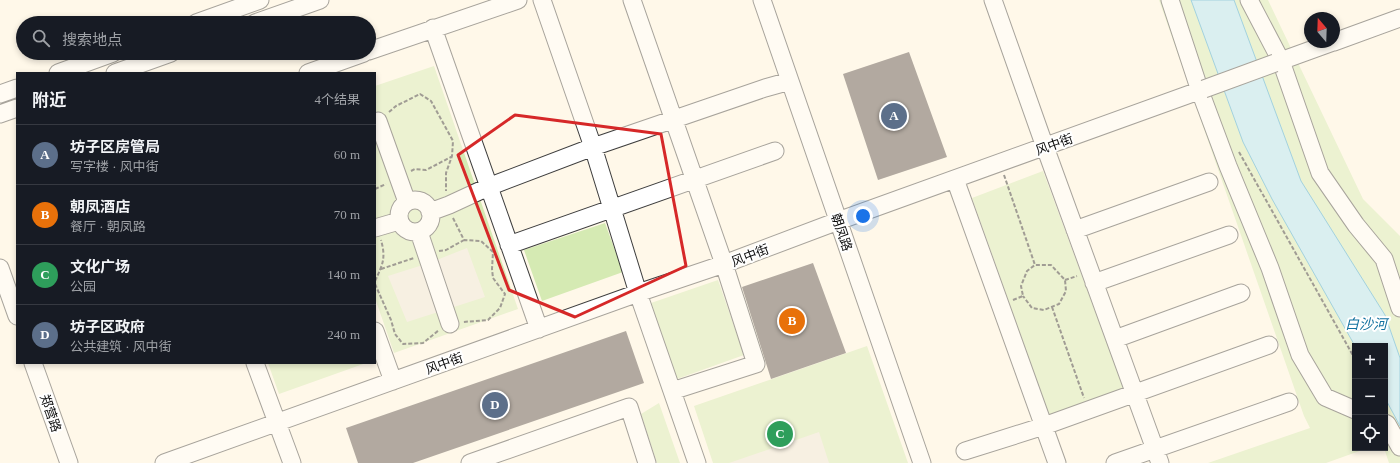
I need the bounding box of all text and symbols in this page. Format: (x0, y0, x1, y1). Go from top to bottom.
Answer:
north arrow (1304, 12, 1340, 48)
search box (16, 16, 376, 60)
icon: search (30, 27, 52, 49)
text: 搜索地点 (62, 32, 122, 48)
text: 附近 (32, 91, 66, 110)
text: 4个结果 (314, 92, 360, 107)
pin: A (881, 101, 907, 131)
street label: 风中街 (1033, 131, 1075, 158)
text: 坊子区房管局 (70, 139, 160, 155)
text: A (40, 147, 50, 162)
text: 60 m (334, 147, 360, 162)
text: 写字楼 · 风中街 (70, 159, 159, 174)
text: 朝凤酒店 (70, 199, 130, 215)
your location (853, 206, 873, 226)
text: B (41, 207, 49, 222)
text: 70 m (334, 207, 360, 222)
street label: 朝凤路 (828, 211, 855, 253)
text: 餐厅 · 朝凤路 (70, 219, 146, 234)
street label: 风中街 (729, 241, 771, 269)
text: 文化广场 (70, 259, 130, 275)
text: C (40, 267, 50, 282)
text: 140 m (327, 267, 360, 282)
text: 公园 (70, 279, 96, 294)
pin: B (779, 306, 805, 336)
water label: 白沙河 (1345, 317, 1390, 332)
text: 坊子区政府 (70, 319, 145, 335)
text: D (40, 327, 50, 342)
text: 240 m (327, 327, 360, 342)
text: 公共建筑 · 风中街 (70, 339, 172, 354)
map controls (1352, 343, 1388, 451)
button: + (1352, 343, 1388, 379)
street label: 风中街 (423, 350, 465, 377)
button: − (1352, 379, 1388, 415)
pin: D (482, 390, 508, 420)
street label: 郑营路 (37, 392, 64, 434)
button: locate (1352, 415, 1388, 451)
pin: C (767, 419, 793, 449)

